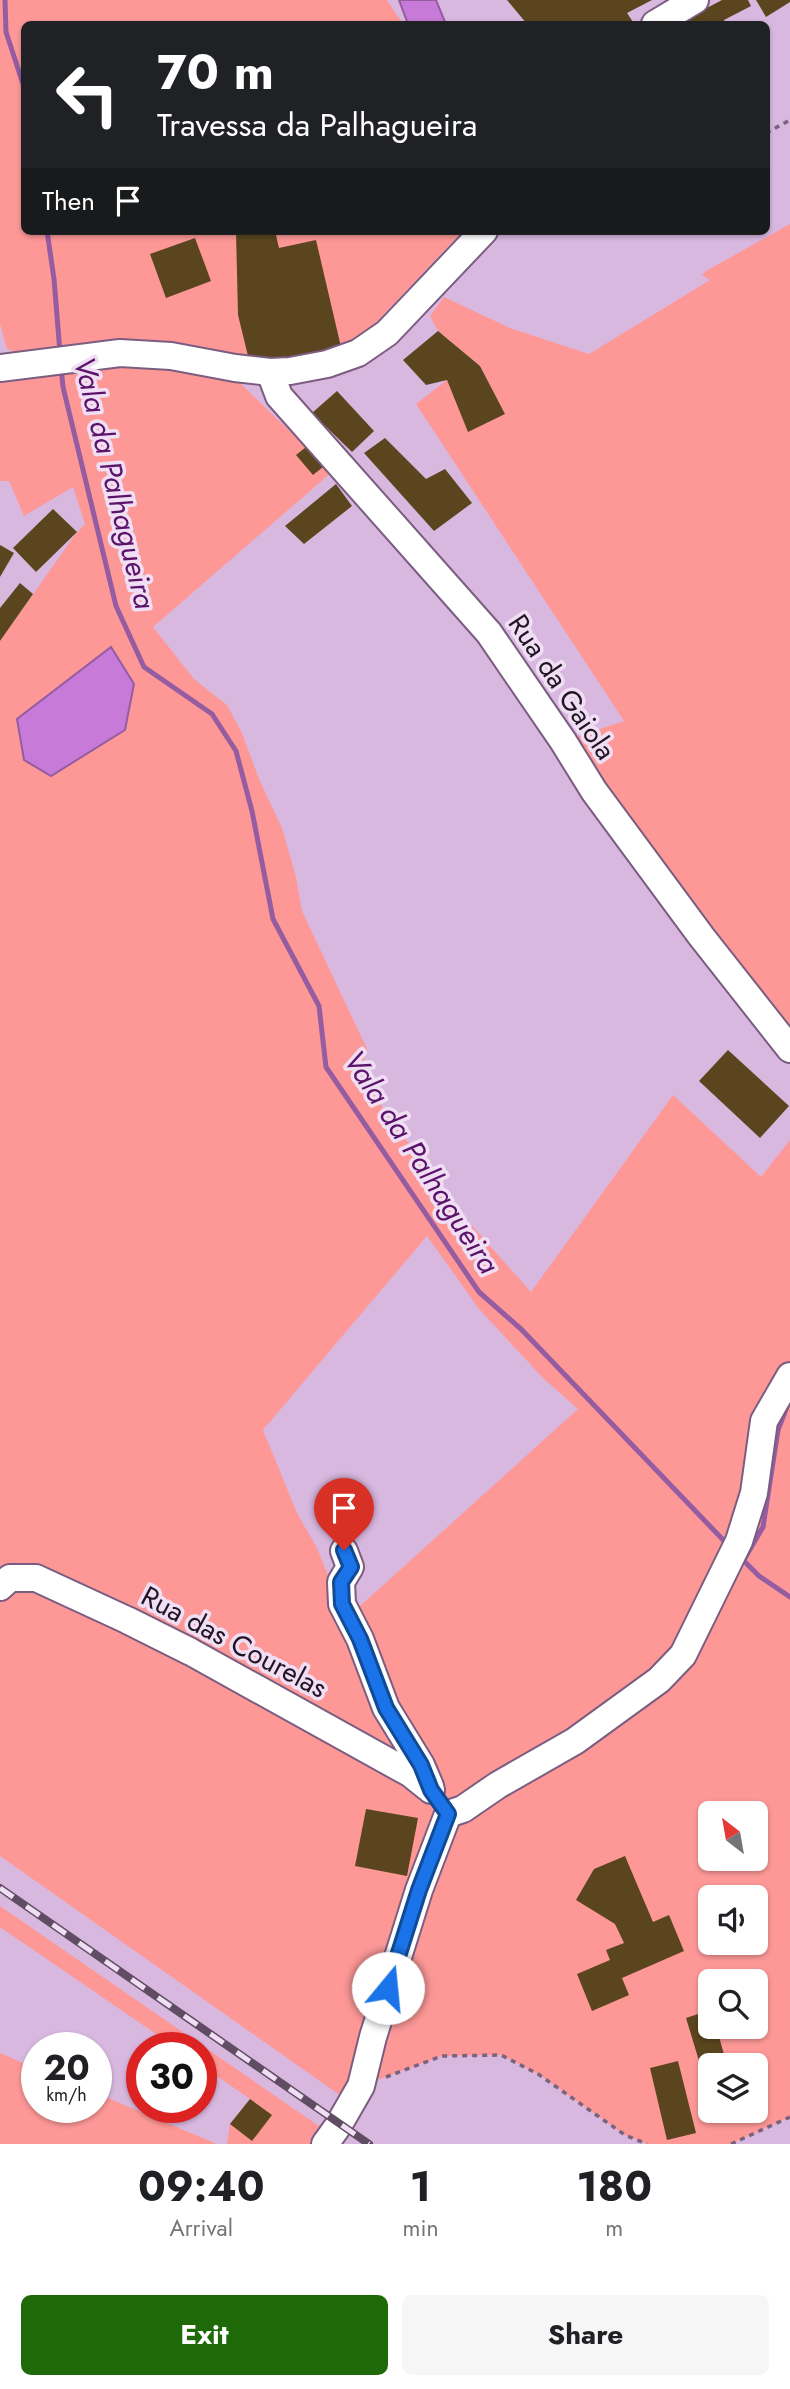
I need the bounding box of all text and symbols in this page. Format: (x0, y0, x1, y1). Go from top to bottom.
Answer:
text: 70 m (157, 37, 274, 107)
icon: left (42, 49, 133, 140)
text: Travessa da Palhagueira (157, 102, 477, 148)
text: Then (42, 182, 95, 220)
icon: arrive (109, 182, 147, 220)
water label: Vala da Palhagueira (63, 352, 167, 614)
street label: Rua da Gaiola (498, 606, 626, 768)
water label: Vala da Palhagueira (334, 1042, 511, 1282)
pin (314, 1478, 374, 1550)
icon: arrive (325, 1489, 363, 1527)
street label: Rua das Courelas (134, 1576, 334, 1708)
north arrow (698, 1801, 768, 1871)
map controls (698, 1801, 768, 2123)
button: sound (698, 1885, 768, 1955)
position arrow (351, 1951, 425, 2025)
button: search (698, 1969, 768, 2039)
speed limit sign: 30 (126, 2032, 217, 2123)
text: 20 (43, 2043, 90, 2093)
button: layers (698, 2053, 768, 2123)
text: km/h (46, 2082, 87, 2108)
text: 09:40 (138, 2156, 265, 2217)
text: 1 (410, 2156, 431, 2217)
text: 180 (576, 2156, 652, 2217)
text: Arrival (170, 2211, 233, 2245)
text: min (402, 2211, 438, 2245)
text: m (605, 2211, 623, 2245)
button: Exit (21, 2295, 388, 2375)
button: Share (402, 2295, 769, 2375)

